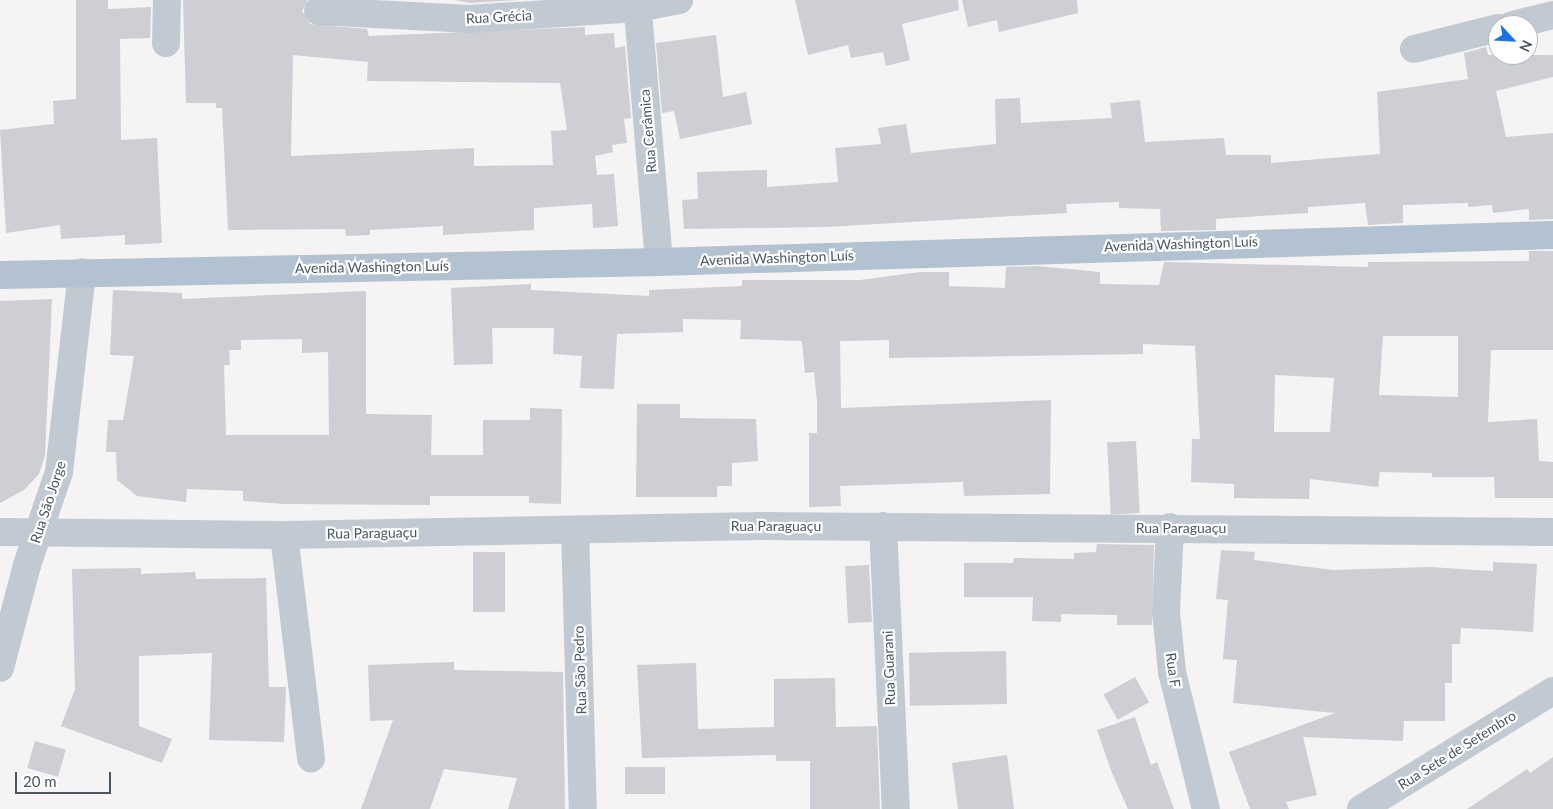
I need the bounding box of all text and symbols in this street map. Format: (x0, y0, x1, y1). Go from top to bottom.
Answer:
street label: Rua Grécia (466, 7, 532, 27)
north arrow (1488, 15, 1538, 65)
text: N (1516, 38, 1536, 55)
street label: Rua Cerâmica (636, 88, 660, 174)
street label: Avenida Washington Luís (1104, 233, 1258, 255)
street label: Avenida Washington Luís (700, 247, 854, 269)
street label: Avenida Washington Luís (295, 257, 449, 277)
street label: Rua São Jorge (27, 459, 69, 545)
street label: Rua Paraguaçu (731, 518, 821, 534)
street label: Rua Paraguaçu (1136, 520, 1226, 536)
street label: Rua Paraguaçu (327, 524, 417, 542)
street label: Rua São Pedro (570, 625, 590, 715)
street label: Rua Guarani (879, 630, 899, 706)
street label: Rua F (1162, 652, 1184, 688)
street label: Rua Sete de Setembro (1395, 707, 1519, 793)
scale bar (18, 762, 114, 794)
text: 20 m (23, 772, 57, 790)

